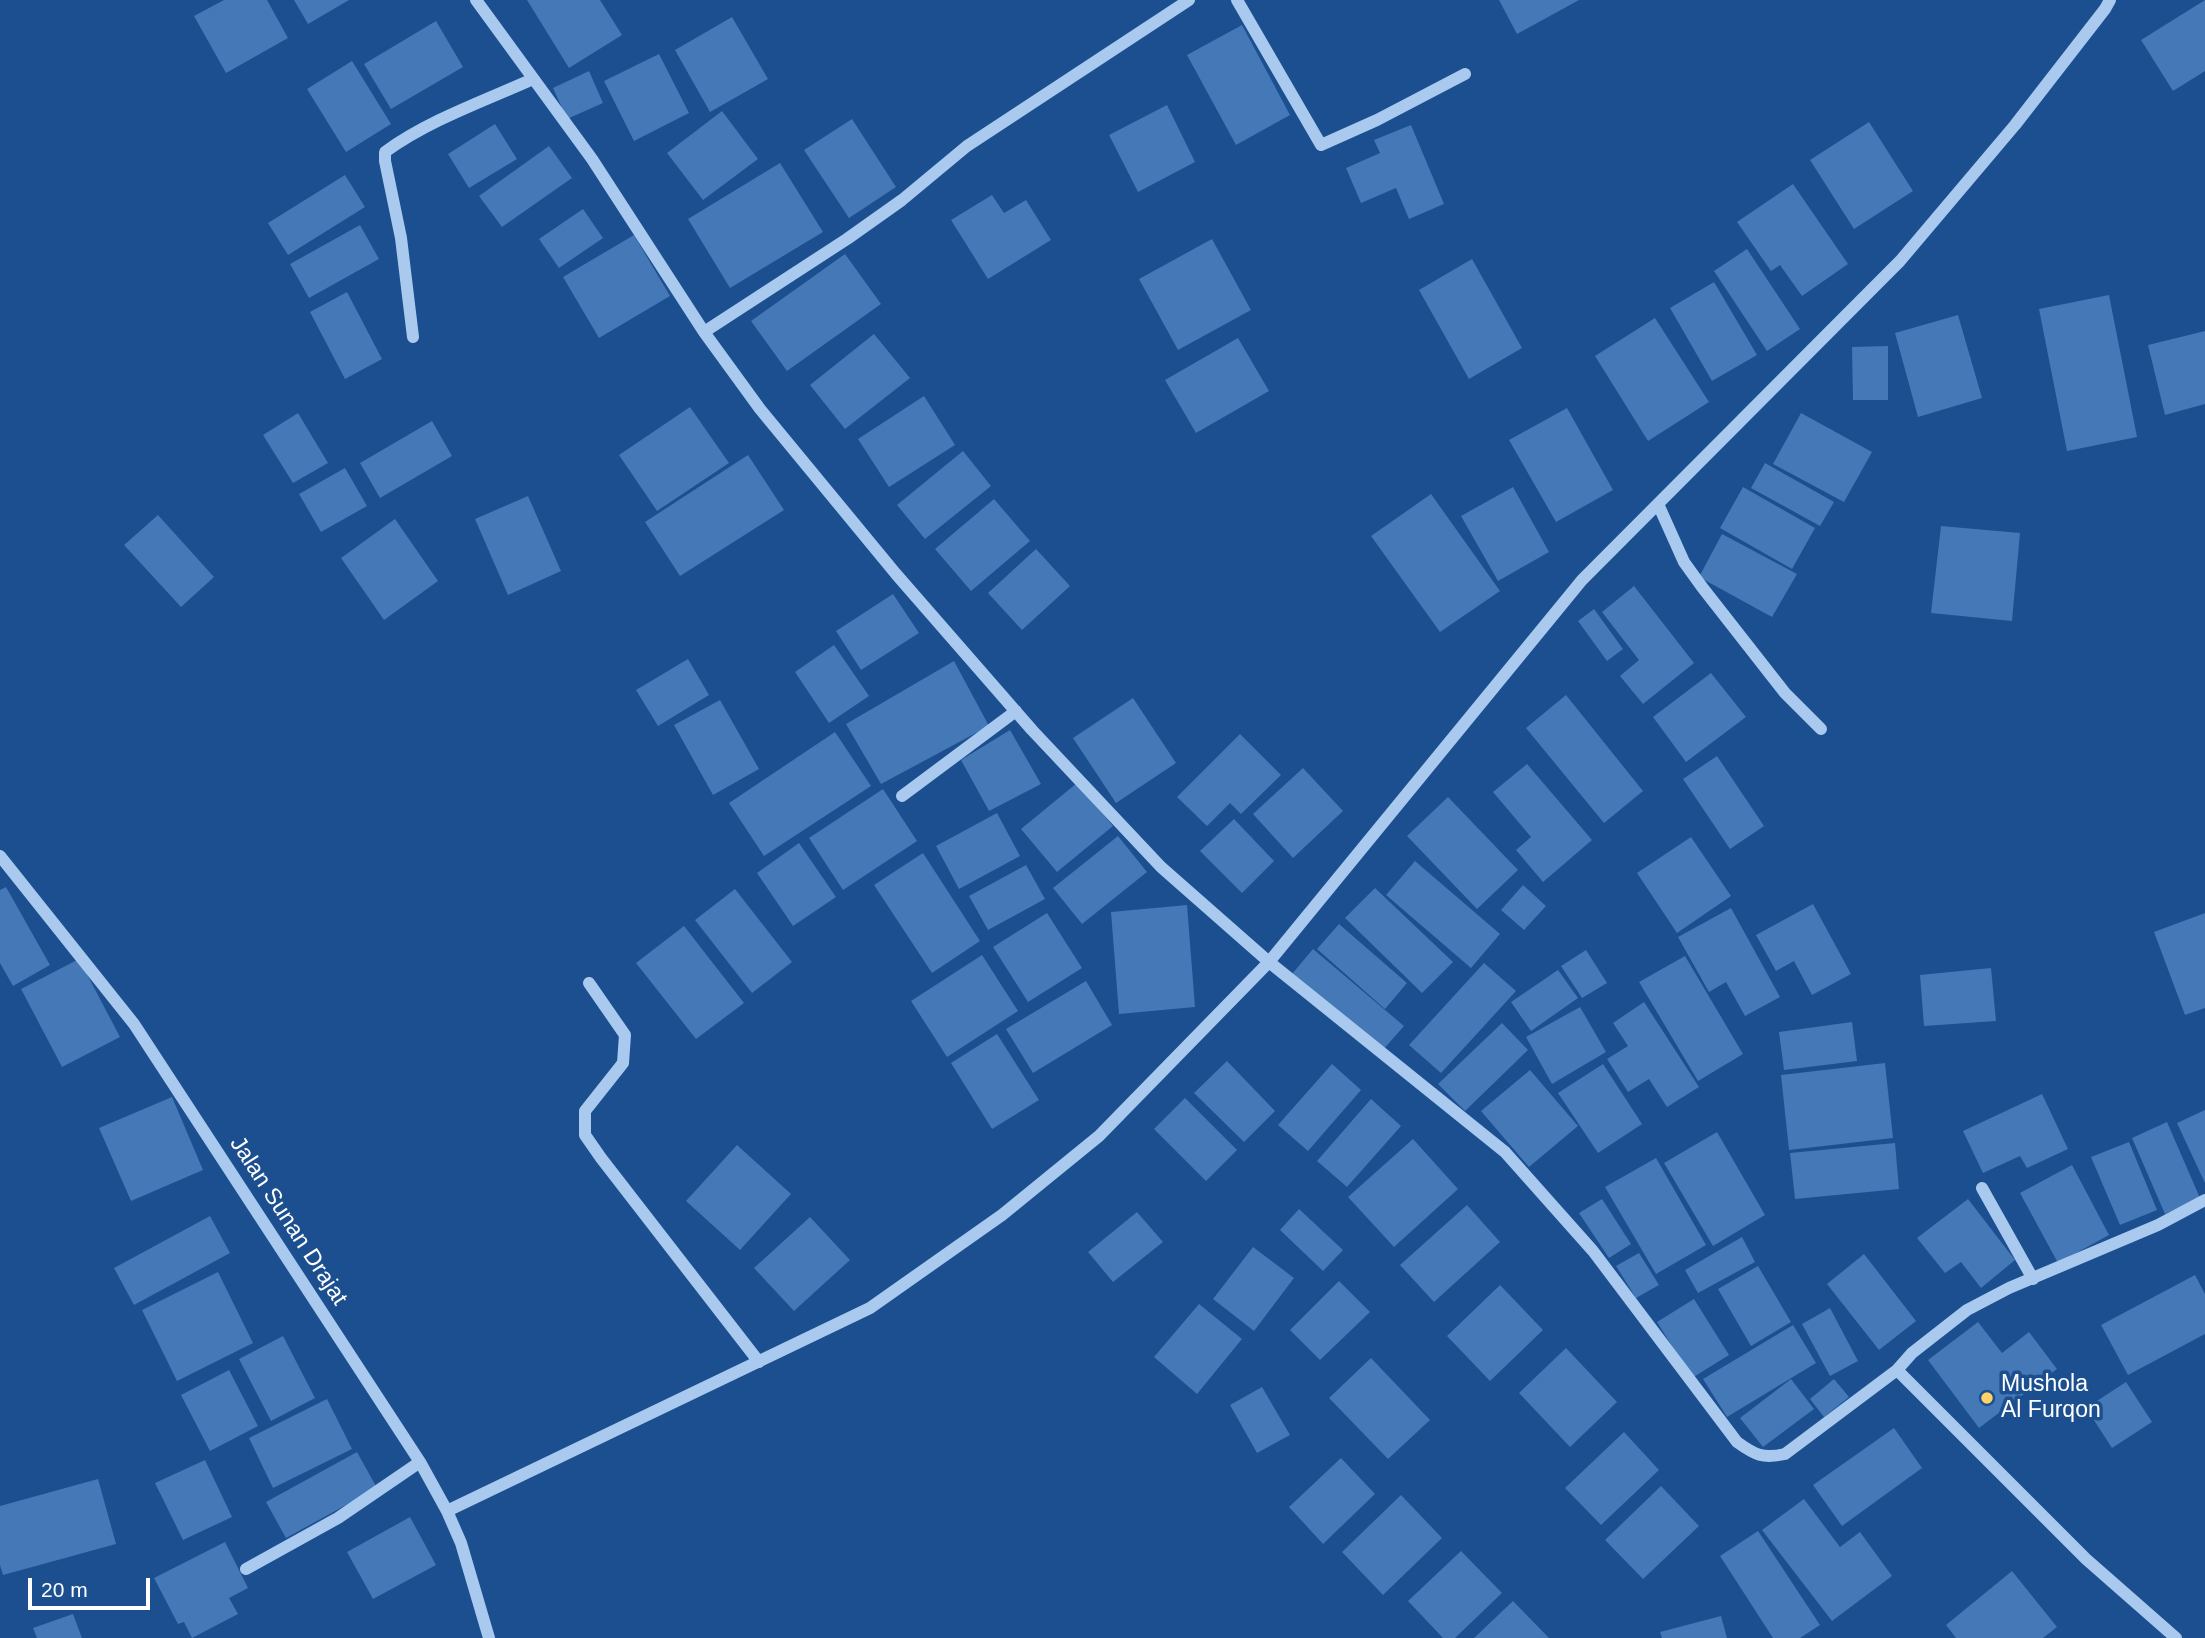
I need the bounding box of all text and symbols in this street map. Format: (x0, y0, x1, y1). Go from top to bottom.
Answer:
street label: Jalan Sunan Drajat (223, 1131, 353, 1311)
place label: Mushola Al Furqon (2001, 1371, 2101, 1425)
marker: Mushola Al Furqon (1979, 1390, 1995, 1406)
scale bar (32, 1564, 154, 1608)
text: 20 m (41, 1578, 88, 1601)

